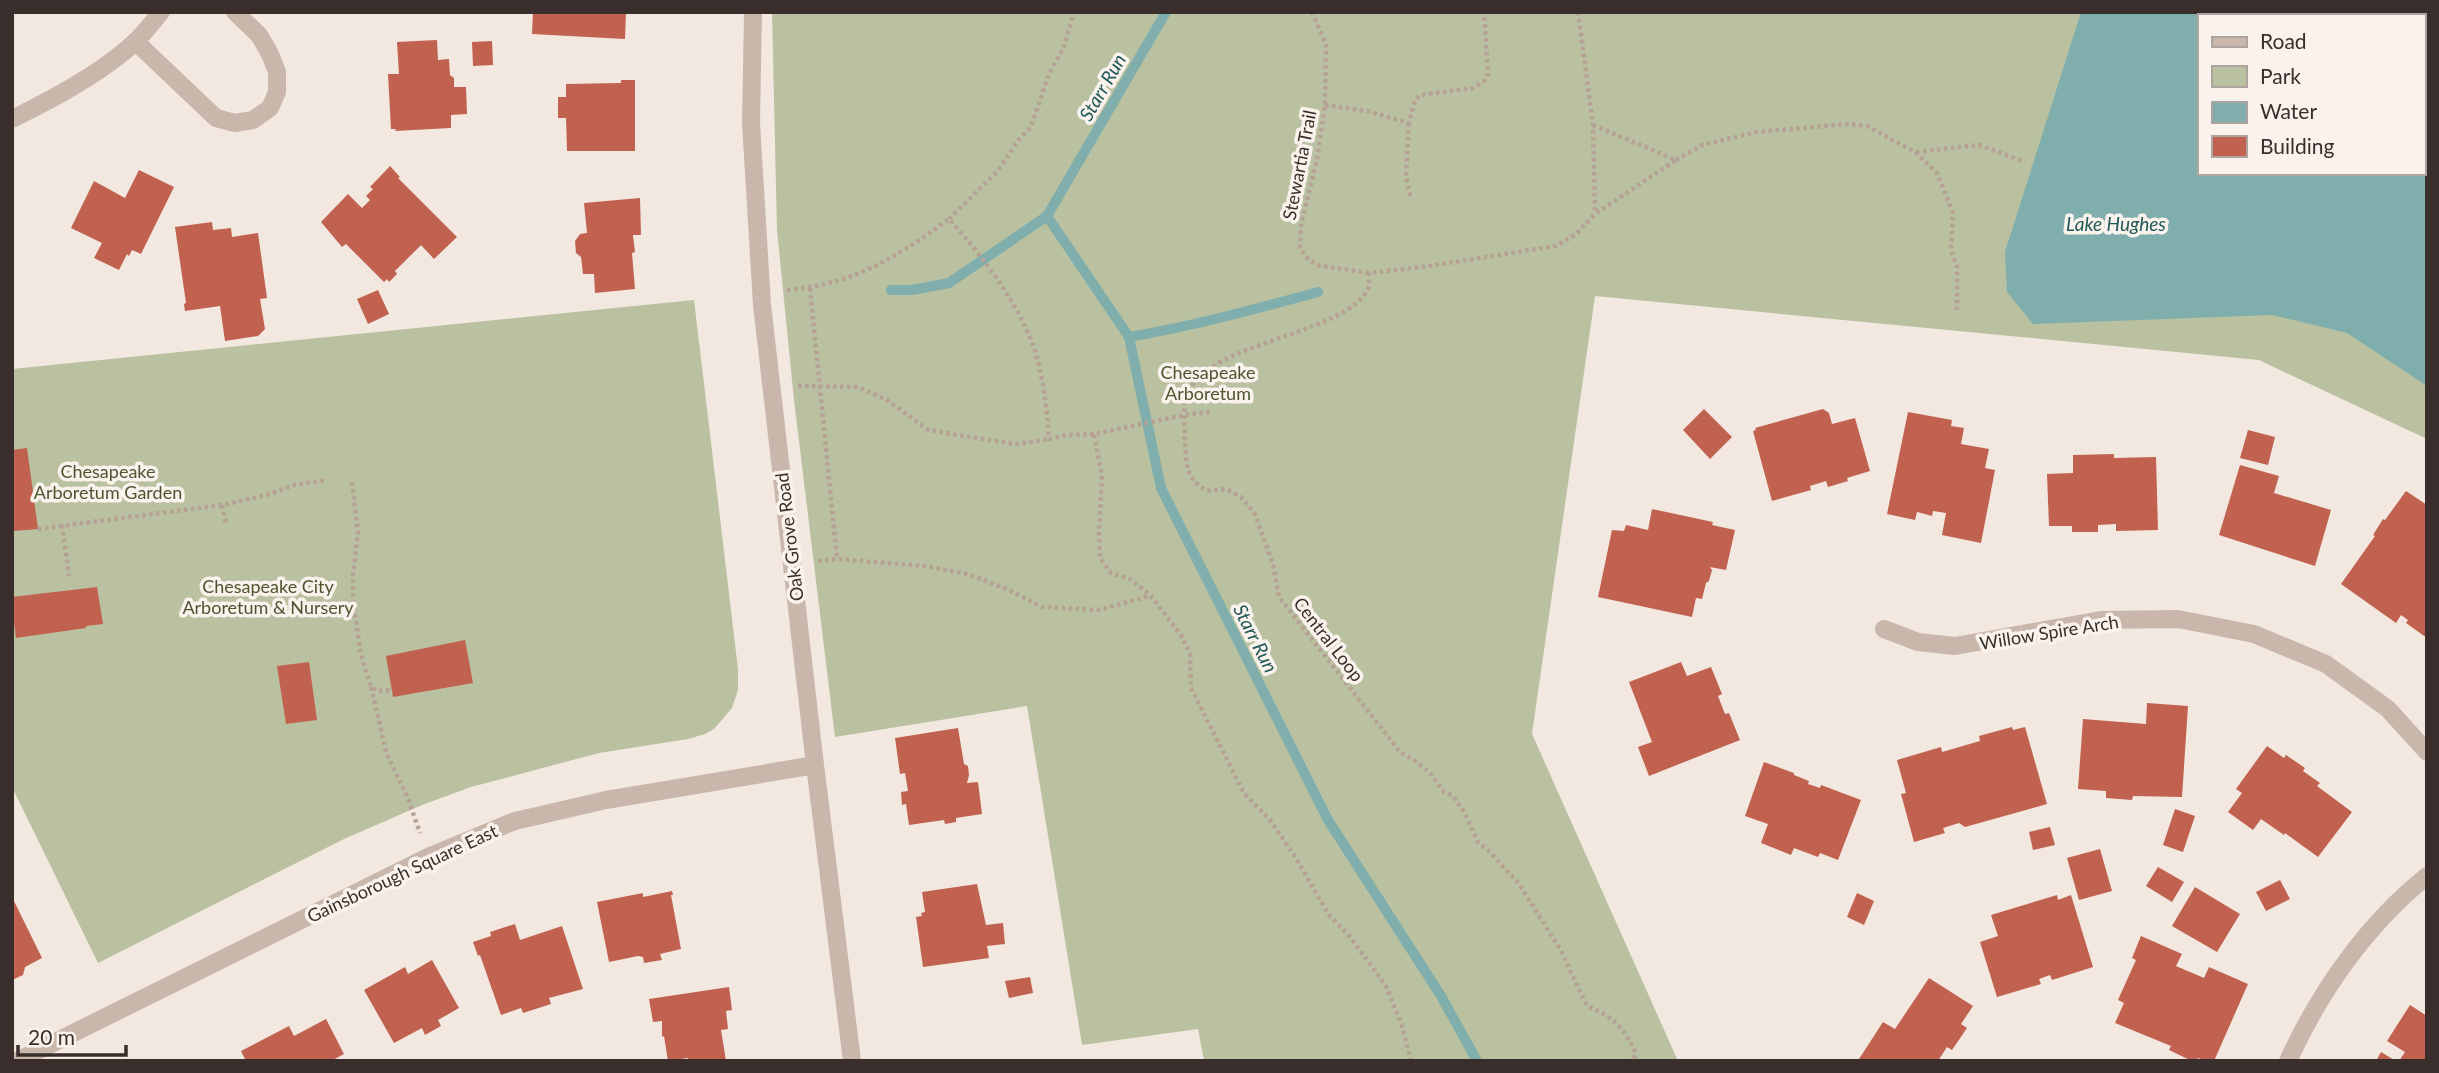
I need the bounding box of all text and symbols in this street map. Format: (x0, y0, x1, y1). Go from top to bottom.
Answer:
legend (2198, 14, 2425, 175)
text: Road (2260, 28, 2307, 53)
water label: Starr Run (1074, 49, 1130, 125)
text: Park (2260, 63, 2301, 88)
text: Water (2260, 98, 2317, 123)
street label: Stewartia Trail (1278, 108, 1320, 222)
text: Building (2260, 133, 2335, 158)
water label: Lake Hughes (2066, 212, 2166, 235)
park label: Chesapeake Arboretum (1161, 361, 1256, 404)
park label: Chesapeake Arboretum Garden (34, 460, 182, 503)
street label: Oak Grove Road (770, 472, 808, 602)
park label: Chesapeake City Arboretum & Nursery (182, 575, 354, 618)
street label: Central Loop (1289, 592, 1369, 686)
water label: Starr Run (1229, 600, 1283, 676)
street label: Willow Spire Arch (1978, 610, 2120, 654)
street label: Gainsborough Square East (303, 819, 501, 927)
scale bar (18, 1014, 126, 1058)
text: 20 m (28, 1024, 75, 1049)

